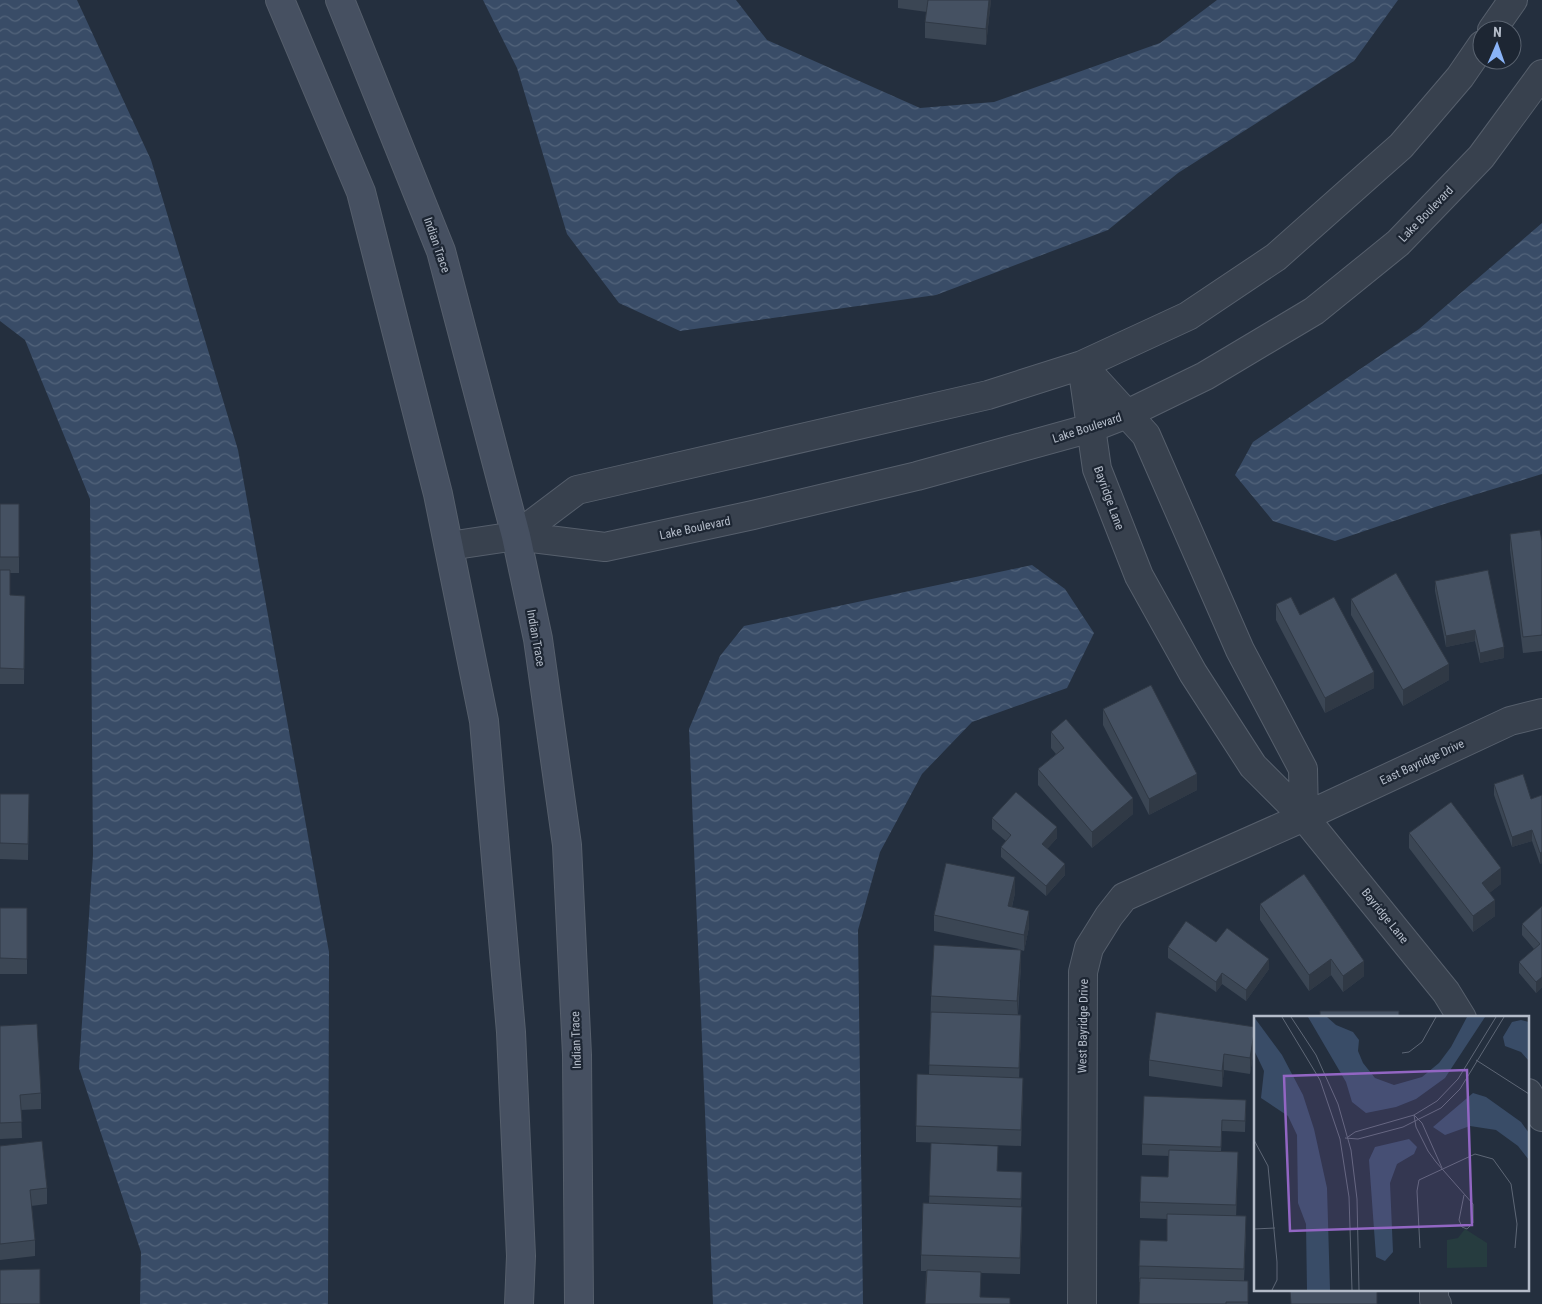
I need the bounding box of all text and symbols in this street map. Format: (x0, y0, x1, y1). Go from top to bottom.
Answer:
north arrow (1472, 20, 1522, 70)
text: N (1493, 24, 1502, 40)
street label: Lake Boulevard (1396, 183, 1456, 245)
street label: Indian Trace (421, 215, 453, 275)
street label: Lake Boulevard (1051, 410, 1123, 446)
street label: Bayridge Lane (1091, 464, 1127, 532)
street label: Lake Boulevard (658, 514, 732, 542)
street label: Indian Trace (524, 608, 548, 668)
street label: East Bayridge Drive (1378, 736, 1467, 788)
street label: Bayridge Lane (1359, 886, 1412, 947)
street label: West Bayridge Drive (1075, 978, 1091, 1073)
street label: Indian Trace (568, 1011, 584, 1069)
inset map (1254, 1016, 1530, 1292)

